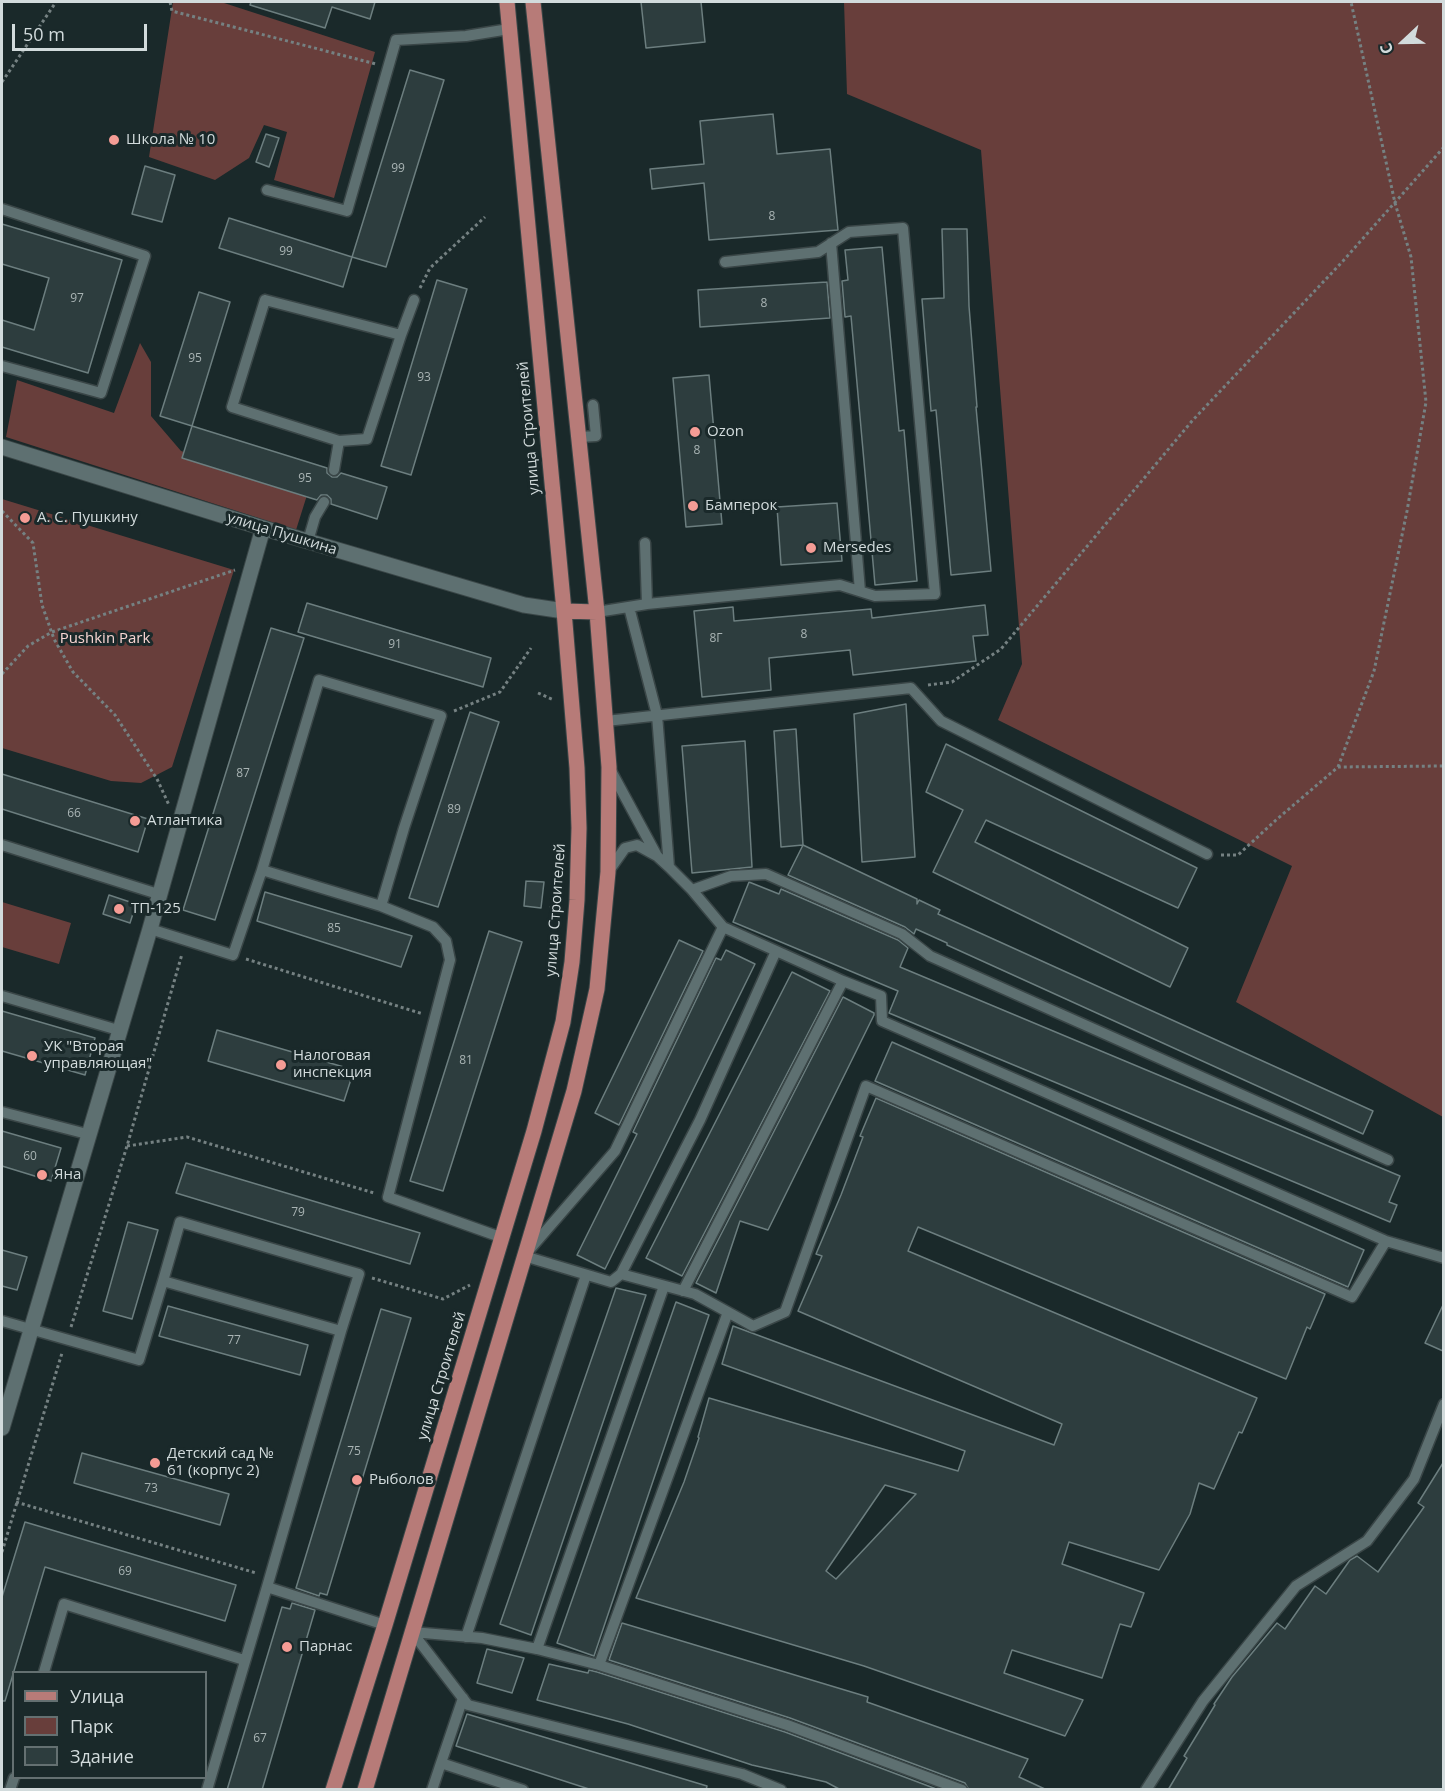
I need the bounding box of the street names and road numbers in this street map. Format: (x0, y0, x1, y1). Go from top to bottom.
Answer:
street label: улица Строителей (514, 361, 544, 495)
street label: улица Пушкина (225, 509, 339, 559)
street label: улица Строителей (542, 843, 570, 977)
street label: улица Строителей (414, 1310, 470, 1442)

